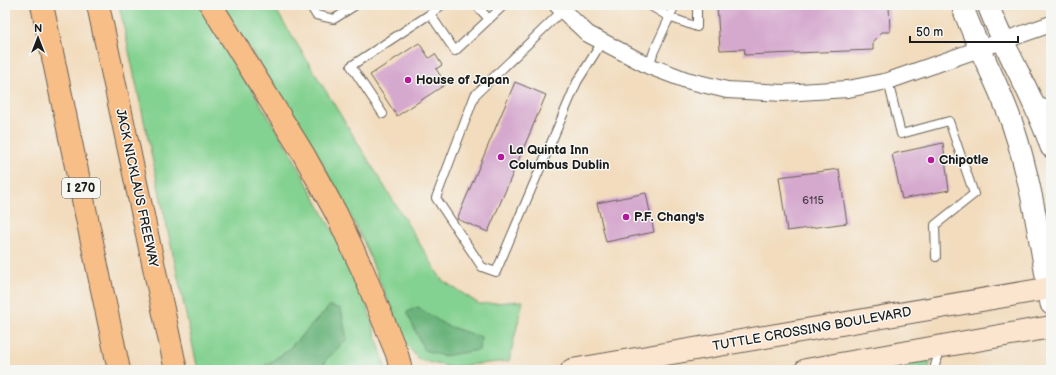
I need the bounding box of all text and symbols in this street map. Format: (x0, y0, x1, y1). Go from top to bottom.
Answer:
north arrow (18, 18, 58, 58)
scale bar (910, 18, 1018, 44)
text: N (34, 22, 42, 35)
text: 50 m (916, 25, 943, 40)
place label: House of Japan (416, 72, 509, 88)
marker: House of Japan (403, 75, 413, 85)
street label: JACK NICKLAUS FREEWAY (112, 107, 162, 269)
place label: La Quinta Inn Columbus Dublin (509, 142, 609, 173)
marker: La Quinta Inn Columbus Dublin (496, 152, 506, 162)
place label: Chipotle (939, 152, 989, 168)
marker: Chipotle (926, 155, 936, 165)
road number: I 270 (62, 178, 100, 198)
house number: 6115 (802, 194, 824, 207)
place label: P.F. Chang's (634, 209, 704, 225)
marker: P.F. Chang's (621, 212, 631, 222)
street label: TUTTLE CROSSING BOULEVARD (711, 304, 913, 354)

